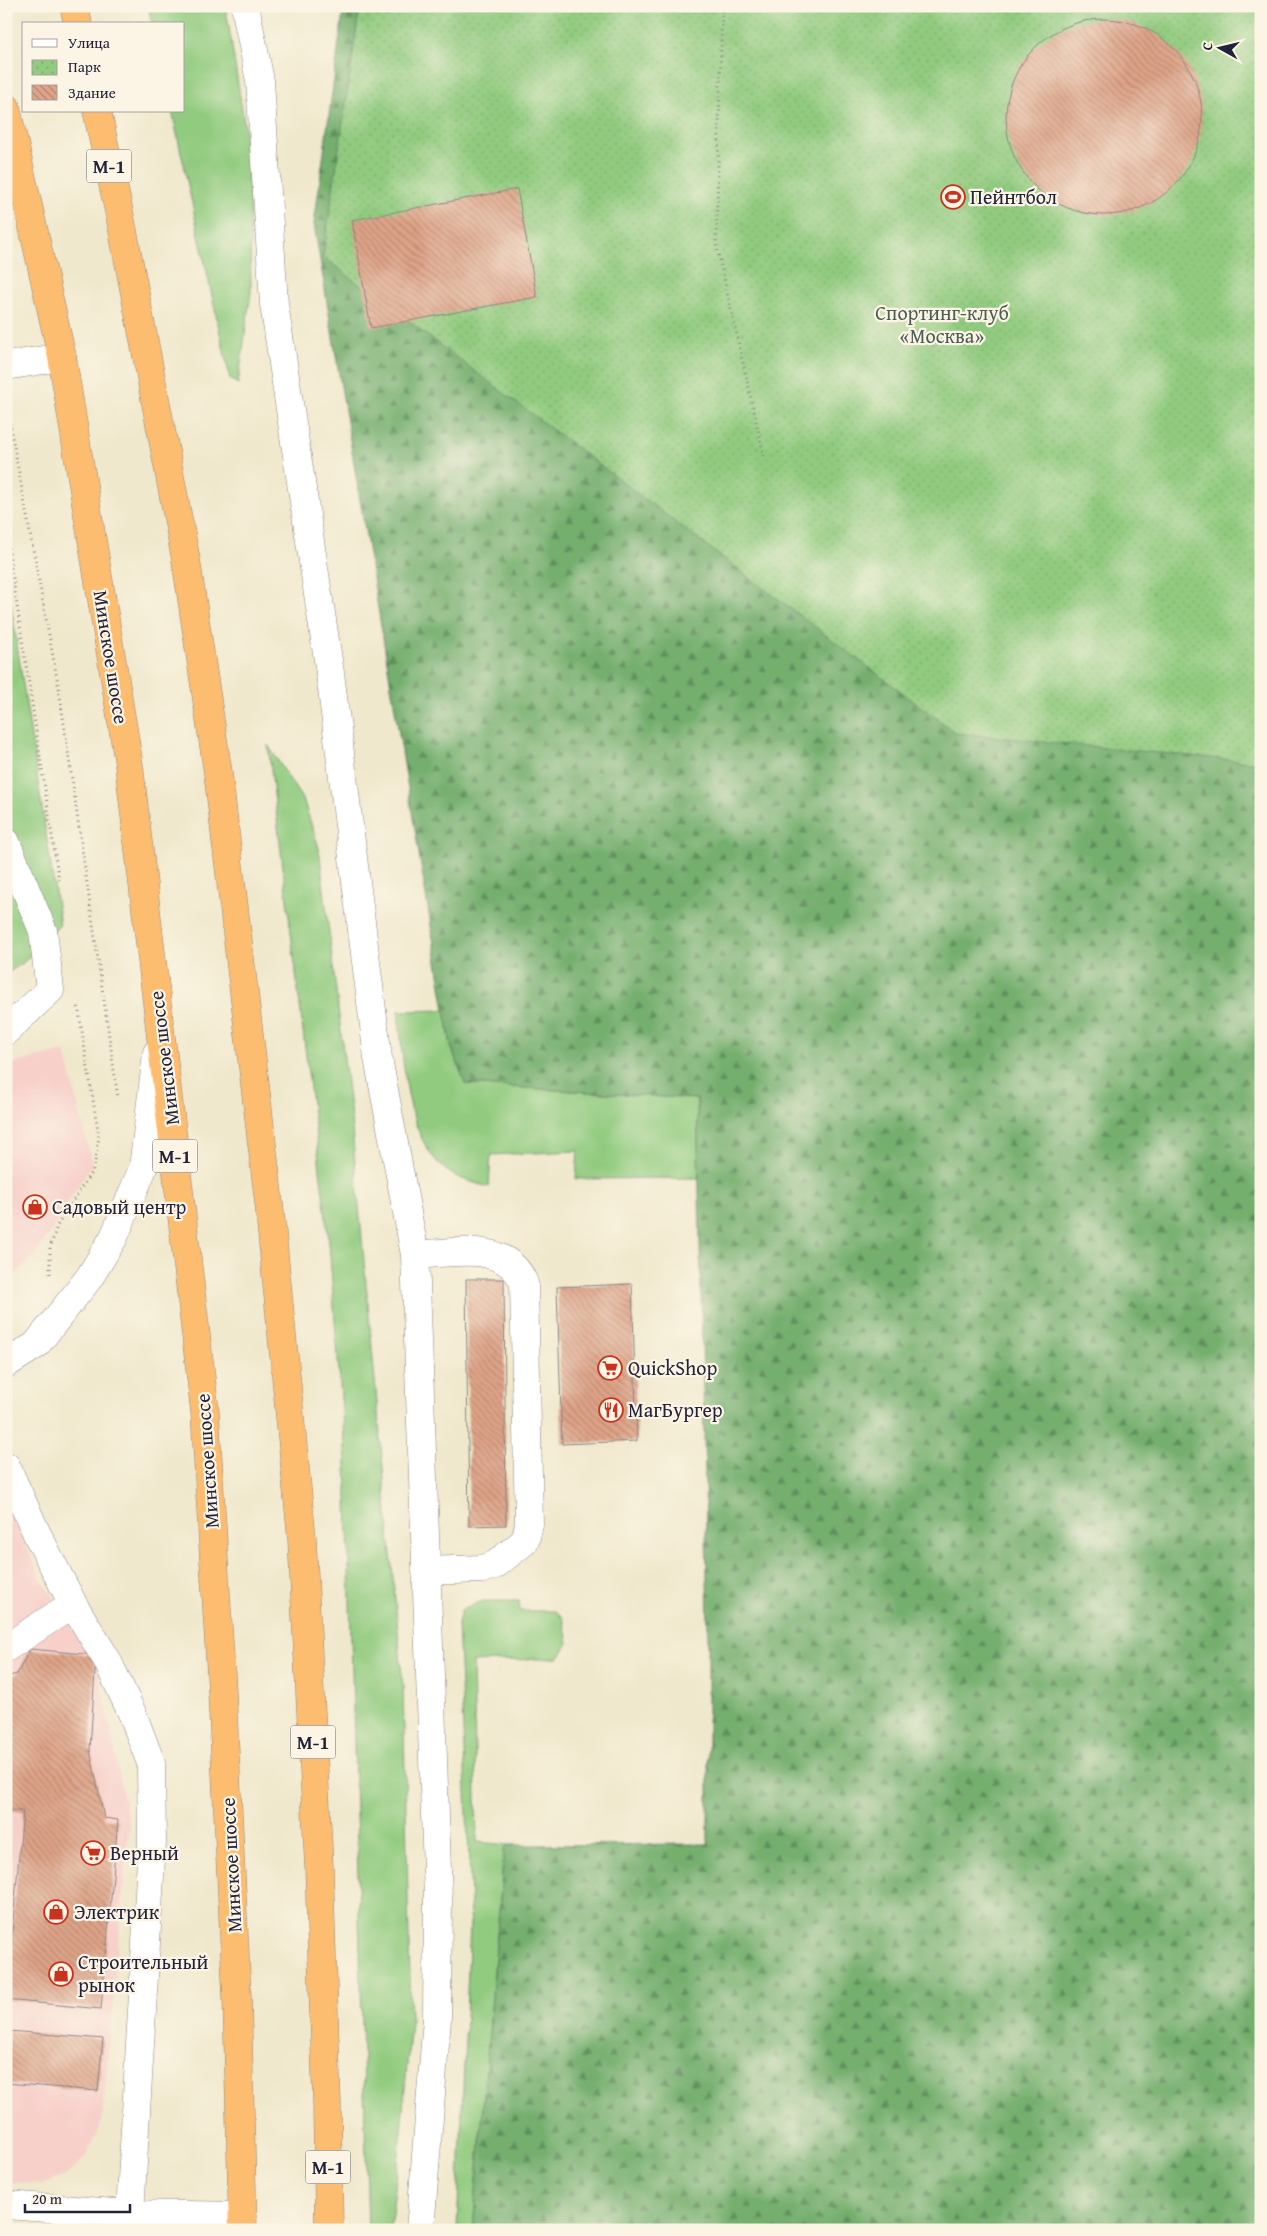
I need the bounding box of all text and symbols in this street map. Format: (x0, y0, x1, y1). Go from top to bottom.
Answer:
legend (22, 22, 185, 112)
north arrow (1194, 22, 1244, 72)
text: Улица (68, 32, 111, 53)
text: С (1197, 41, 1218, 52)
text: Парк (68, 56, 101, 77)
text: Здание (68, 82, 116, 103)
road number: М-1 (86, 150, 132, 182)
place label: Пейнтбол (970, 182, 1057, 211)
sports icon: Пейнтбол (940, 184, 966, 210)
park label: Спортинг-клуб «Москва» (875, 298, 1009, 350)
street label: Минское шоссе (87, 588, 136, 726)
street label: Минское шоссе (141, 989, 186, 1127)
road number: М-1 (152, 1140, 198, 1172)
place label: Садовый центр (52, 1192, 187, 1221)
shop icon: Садовый центр (22, 1194, 48, 1220)
place label: QuickShop (628, 1353, 718, 1382)
supermarket icon: QuickShop (597, 1355, 623, 1381)
street label: Минское шоссе (187, 1393, 226, 1529)
place label: МагБургер (628, 1395, 723, 1424)
restaurant icon: МагБургер (598, 1397, 624, 1423)
road number: М-1 (290, 1725, 336, 1758)
street label: Минское шоссе (212, 1797, 249, 1933)
place label: Верный (110, 1838, 179, 1867)
supermarket icon: Верный (80, 1840, 106, 1866)
place label: Электрик (74, 1897, 160, 1926)
shop icon: Электрик (43, 1899, 69, 1925)
place label: Строительный рынок (78, 1947, 209, 1999)
shop icon: Строительный рынок (48, 1961, 74, 1987)
road number: М-1 (306, 2150, 350, 2184)
scale bar (25, 2181, 130, 2213)
text: 20 m (32, 2188, 63, 2209)

